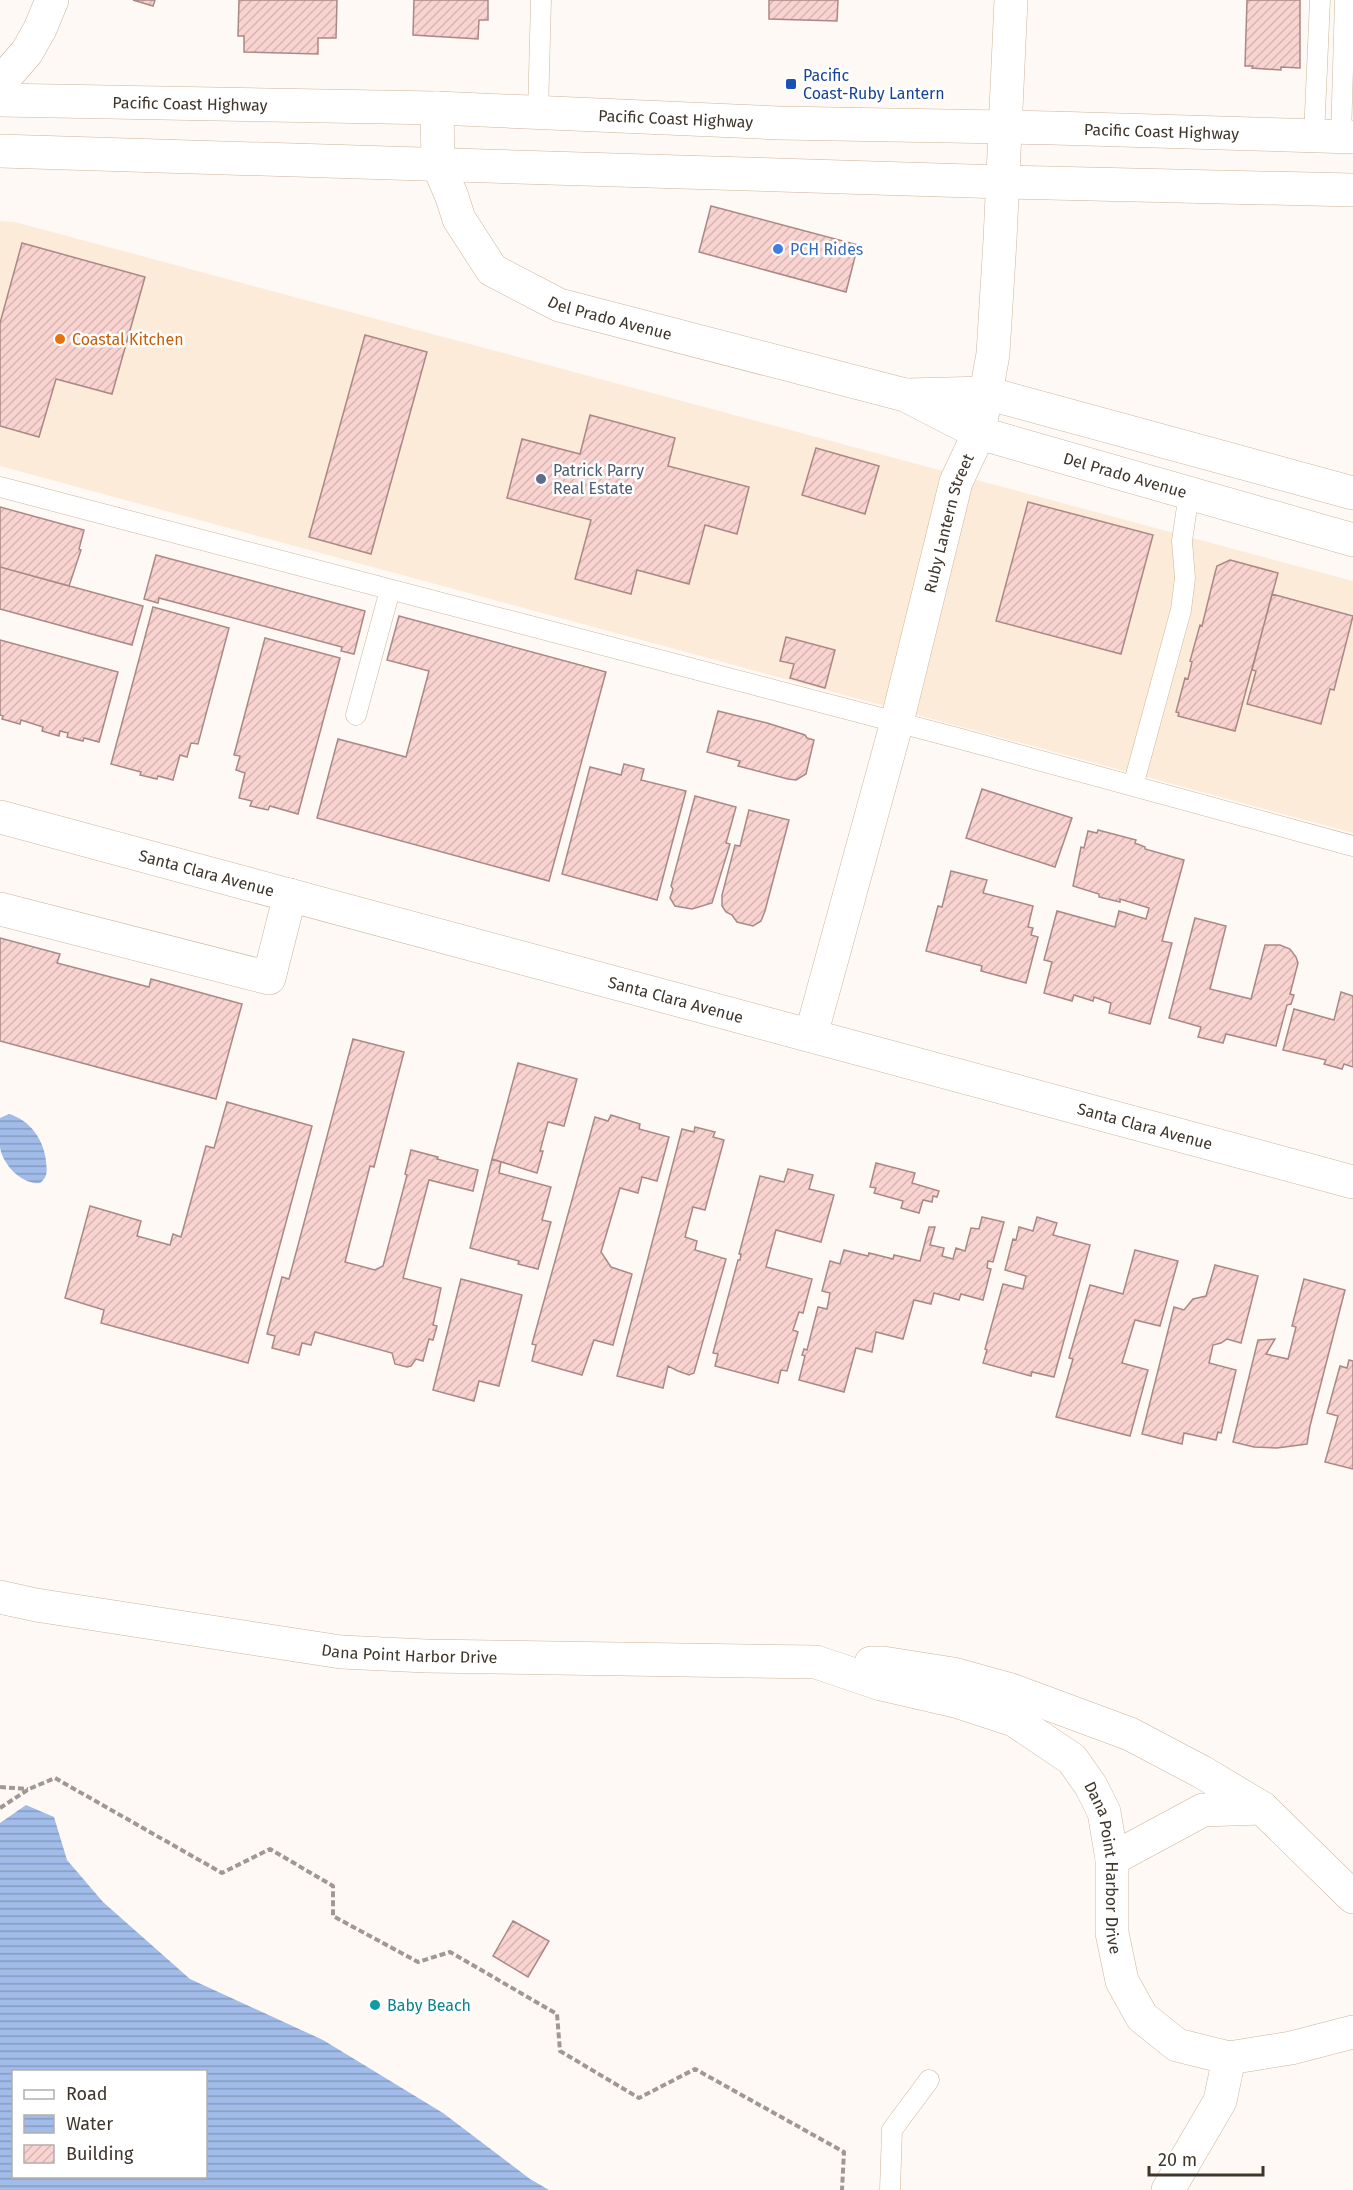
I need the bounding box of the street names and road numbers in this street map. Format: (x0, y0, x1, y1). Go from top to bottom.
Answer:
street label: Pacific Coast Highway (112, 93, 268, 114)
street label: Pacific Coast Highway (598, 106, 754, 131)
street label: Pacific Coast Highway (1084, 119, 1239, 143)
street label: Del Prado Avenue (545, 291, 674, 344)
street label: Del Prado Avenue (1061, 448, 1189, 502)
street label: Ruby Lantern Street (920, 450, 978, 595)
street label: Santa Clara Avenue (137, 845, 276, 900)
street label: Santa Clara Avenue (606, 972, 746, 1027)
street label: Santa Clara Avenue (1075, 1099, 1215, 1153)
street label: Dana Point Harbor Drive (320, 1640, 498, 1667)
street label: Dana Point Harbor Drive (1081, 1778, 1126, 1956)

